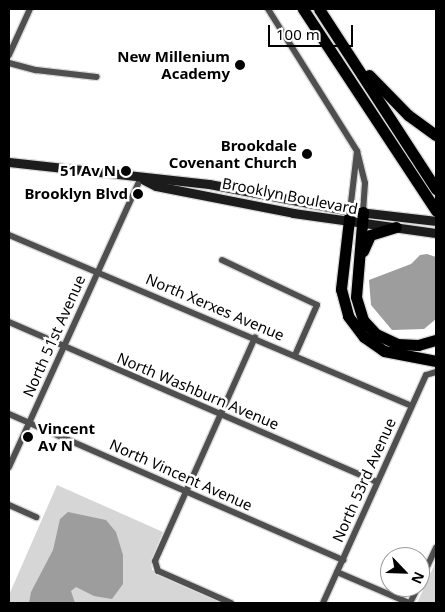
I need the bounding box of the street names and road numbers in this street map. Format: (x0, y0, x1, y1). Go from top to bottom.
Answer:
street label: Brooklyn Boulevard (221, 174, 359, 218)
street label: North Xerxes Avenue (143, 270, 287, 344)
street label: North 51st Avenue (19, 272, 89, 400)
street label: North Washburn Avenue (114, 349, 282, 433)
street label: North 53rd Avenue (329, 415, 399, 545)
street label: North Vincent Avenue (107, 435, 255, 515)

